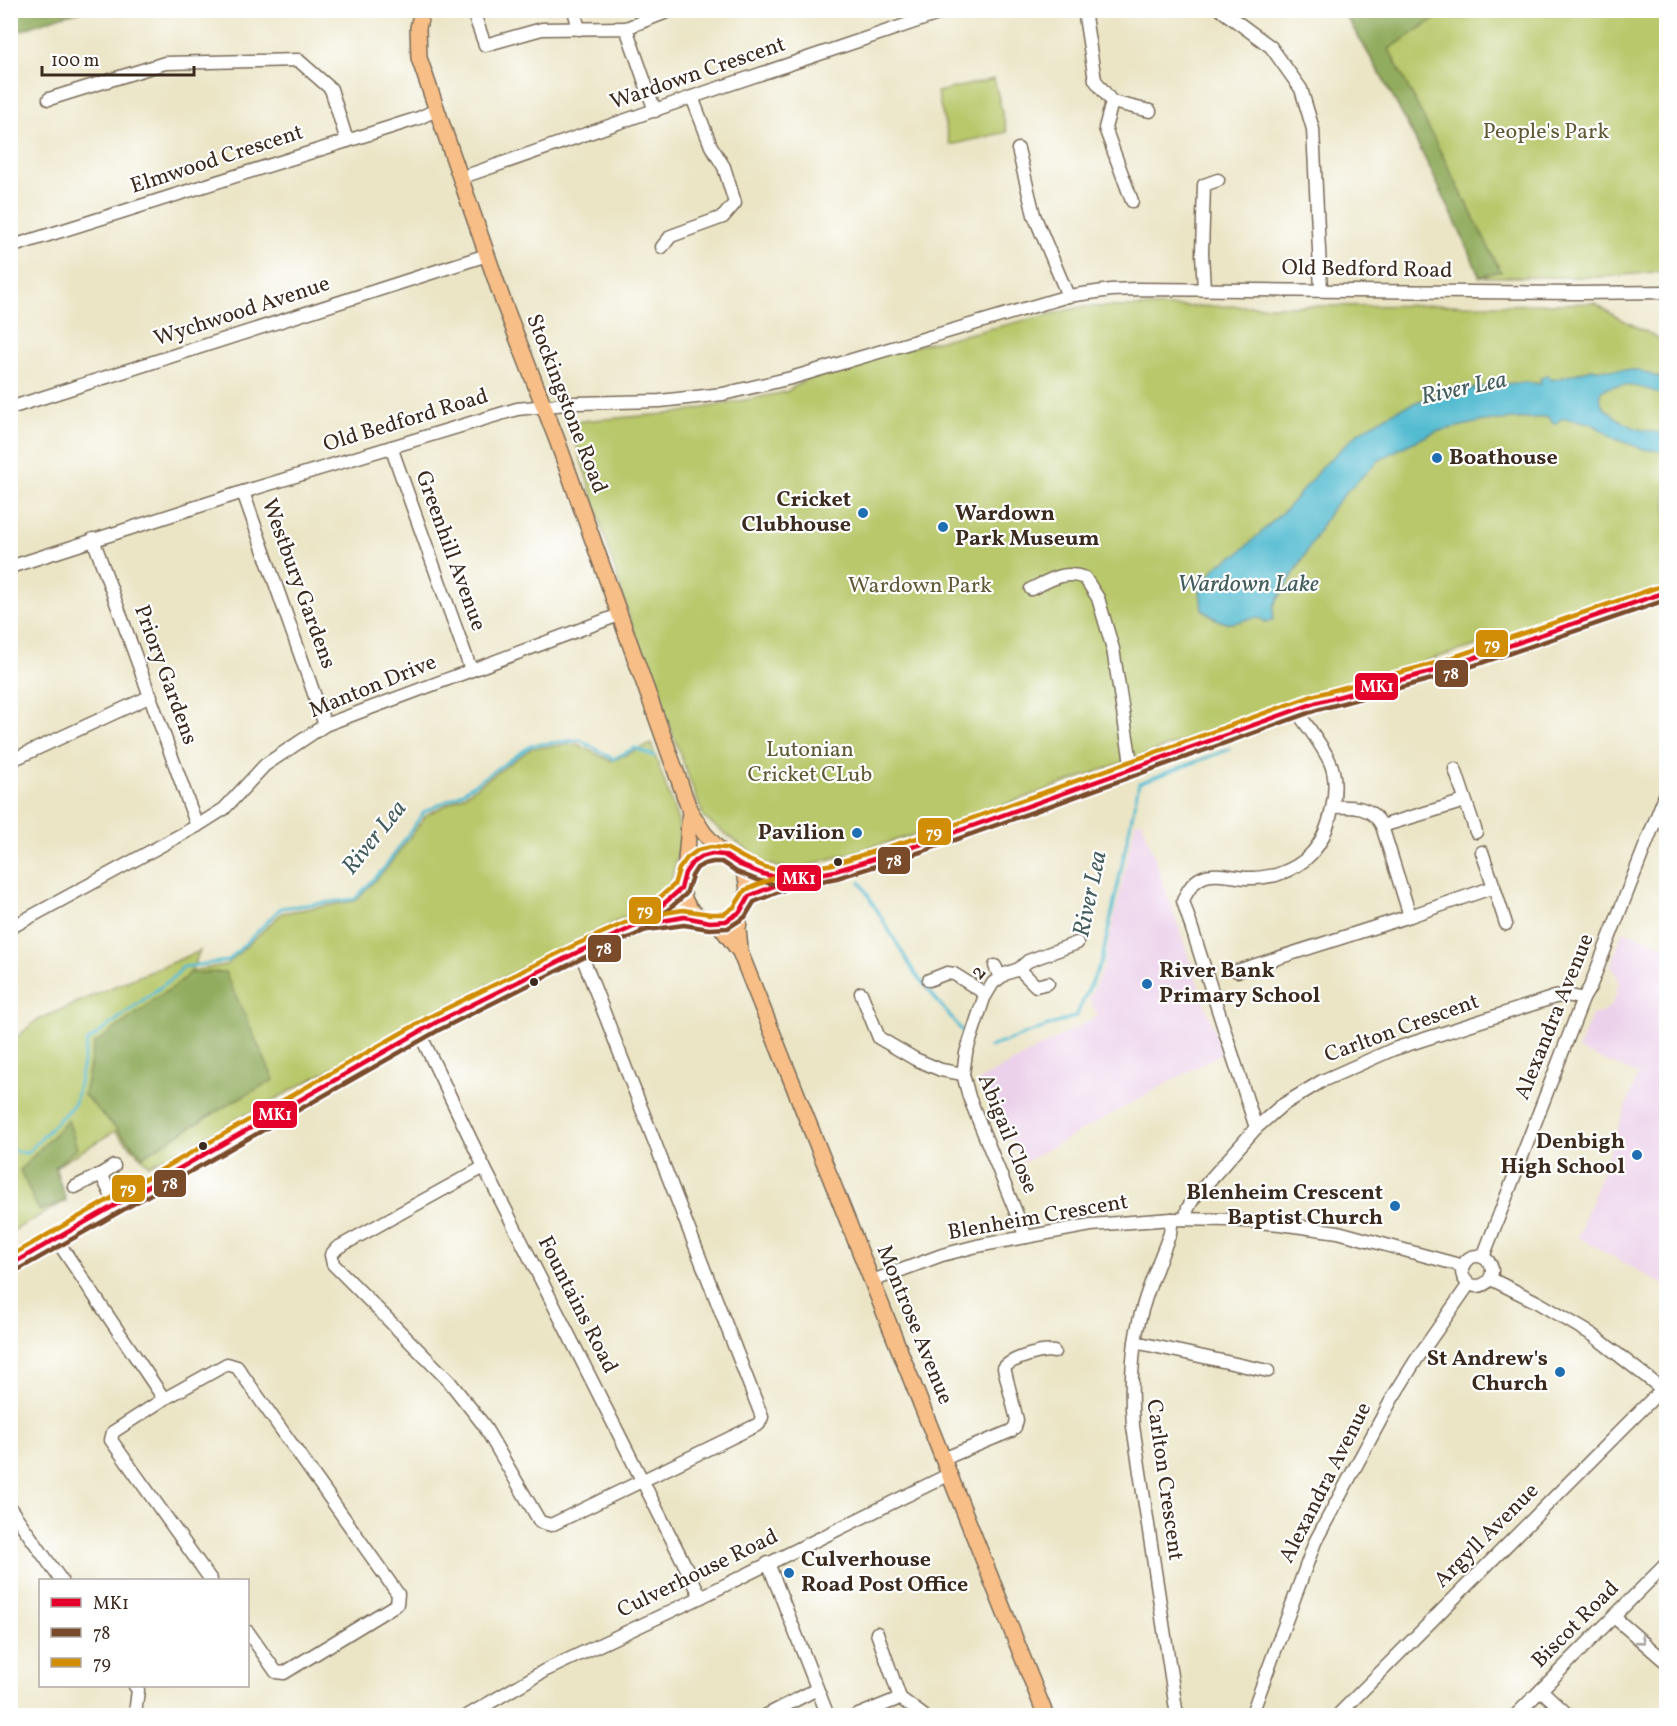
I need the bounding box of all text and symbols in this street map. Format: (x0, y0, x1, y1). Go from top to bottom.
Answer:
street label: Wardown Crescent (606, 29, 790, 119)
scale bar (42, 39, 194, 77)
text: 100 m (51, 49, 100, 74)
street label: Elmwood Crescent (127, 117, 308, 203)
park label: People's Park (1483, 117, 1609, 148)
street label: Old Bedford Road (1281, 253, 1453, 287)
street label: Wychwood Avenue (150, 269, 334, 355)
street label: Stockingstone Road (518, 310, 614, 498)
water label: River Lea (1418, 363, 1510, 415)
street label: Old Bedford Road (320, 381, 492, 461)
place label: Boathouse (1449, 443, 1558, 474)
marker: Boathouse (1430, 451, 1444, 465)
street label: Greenhill Avenue (407, 467, 493, 635)
place label: Cricket Clubhouse (741, 485, 851, 541)
street label: Westbury Gardens (253, 495, 343, 673)
place label: Wardown Park Museum (955, 499, 1100, 555)
marker: Cricket Clubhouse (856, 506, 870, 520)
marker: Wardown Park Museum (936, 520, 950, 534)
water label: Wardown Lake (1177, 568, 1319, 602)
park label: Wardown Park (848, 571, 992, 602)
street label: Priory Gardens (125, 601, 205, 749)
line badge: 79 (1475, 629, 1509, 658)
text: 79 (1484, 635, 1500, 657)
street label: Manton Drive (305, 647, 441, 727)
line badge: 78 (1434, 659, 1469, 688)
text: 78 (1443, 664, 1459, 686)
line badge: MK1 (1354, 672, 1399, 701)
text: MK1 (1360, 677, 1394, 699)
park label: Lutonian Cricket CLub (748, 735, 872, 791)
water label: River Lea (334, 793, 416, 883)
line badge: 79 (917, 817, 952, 846)
place label: Pavilion (758, 818, 845, 849)
text: 79 (926, 823, 942, 845)
marker: Pavilion (850, 826, 864, 840)
line badge: 78 (877, 846, 911, 875)
water label: River Lea (1065, 848, 1117, 940)
text: 78 (886, 851, 902, 873)
unlabelled marker (832, 856, 844, 868)
line badge: MK1 (776, 864, 822, 892)
text: MK1 (782, 869, 816, 891)
line badge: 79 (628, 896, 662, 925)
text: 79 (637, 901, 653, 923)
street label: Alexandra Avenue (1507, 929, 1603, 1105)
line badge: 78 (587, 934, 622, 963)
text: 78 (596, 939, 612, 961)
place label: River Bank Primary School (1159, 956, 1320, 1012)
street label: 2 (963, 958, 995, 988)
unlabelled marker (528, 976, 540, 988)
marker: River Bank Primary School (1140, 977, 1154, 991)
street label: Carlton Crescent (1320, 987, 1484, 1071)
street label: Abigail Close (969, 1070, 1045, 1198)
line badge: MK1 (252, 1100, 298, 1129)
text: MK1 (258, 1105, 292, 1127)
place label: Denbigh High School (1500, 1127, 1625, 1183)
unlabelled marker (197, 1140, 209, 1152)
marker: Denbigh High School (1630, 1148, 1644, 1162)
line badge: 78 (153, 1169, 187, 1198)
line badge: 79 (111, 1174, 146, 1203)
text: 78 (162, 1174, 178, 1196)
place label: Blenheim Crescent Baptist Church (1186, 1178, 1383, 1234)
text: 79 (120, 1179, 136, 1201)
street label: Blenheim Crescent (945, 1187, 1131, 1249)
marker: Blenheim Crescent Baptist Church (1388, 1199, 1402, 1213)
street label: Fountains Road (529, 1231, 625, 1379)
street label: Montrose Avenue (868, 1241, 960, 1409)
place label: St Andrew's Church (1427, 1344, 1548, 1400)
marker: St Andrew's Church (1553, 1365, 1567, 1379)
street label: Carlton Crescent (1137, 1397, 1191, 1563)
street label: Alexandra Avenue (1272, 1397, 1380, 1569)
street label: Argyll Avenue (1427, 1476, 1547, 1596)
street label: Culverhouse Road (612, 1522, 784, 1626)
place label: Culverhouse Road Post Office (801, 1545, 968, 1601)
marker: Culverhouse Road Post Office (782, 1566, 796, 1580)
street label: Biscot Road (1525, 1574, 1627, 1676)
legend (39, 1579, 249, 1687)
text: MK1 (93, 1592, 129, 1617)
text: 78 (93, 1622, 110, 1647)
one-way arrow (1634, 1633, 1644, 1644)
text: 79 (93, 1652, 111, 1677)

